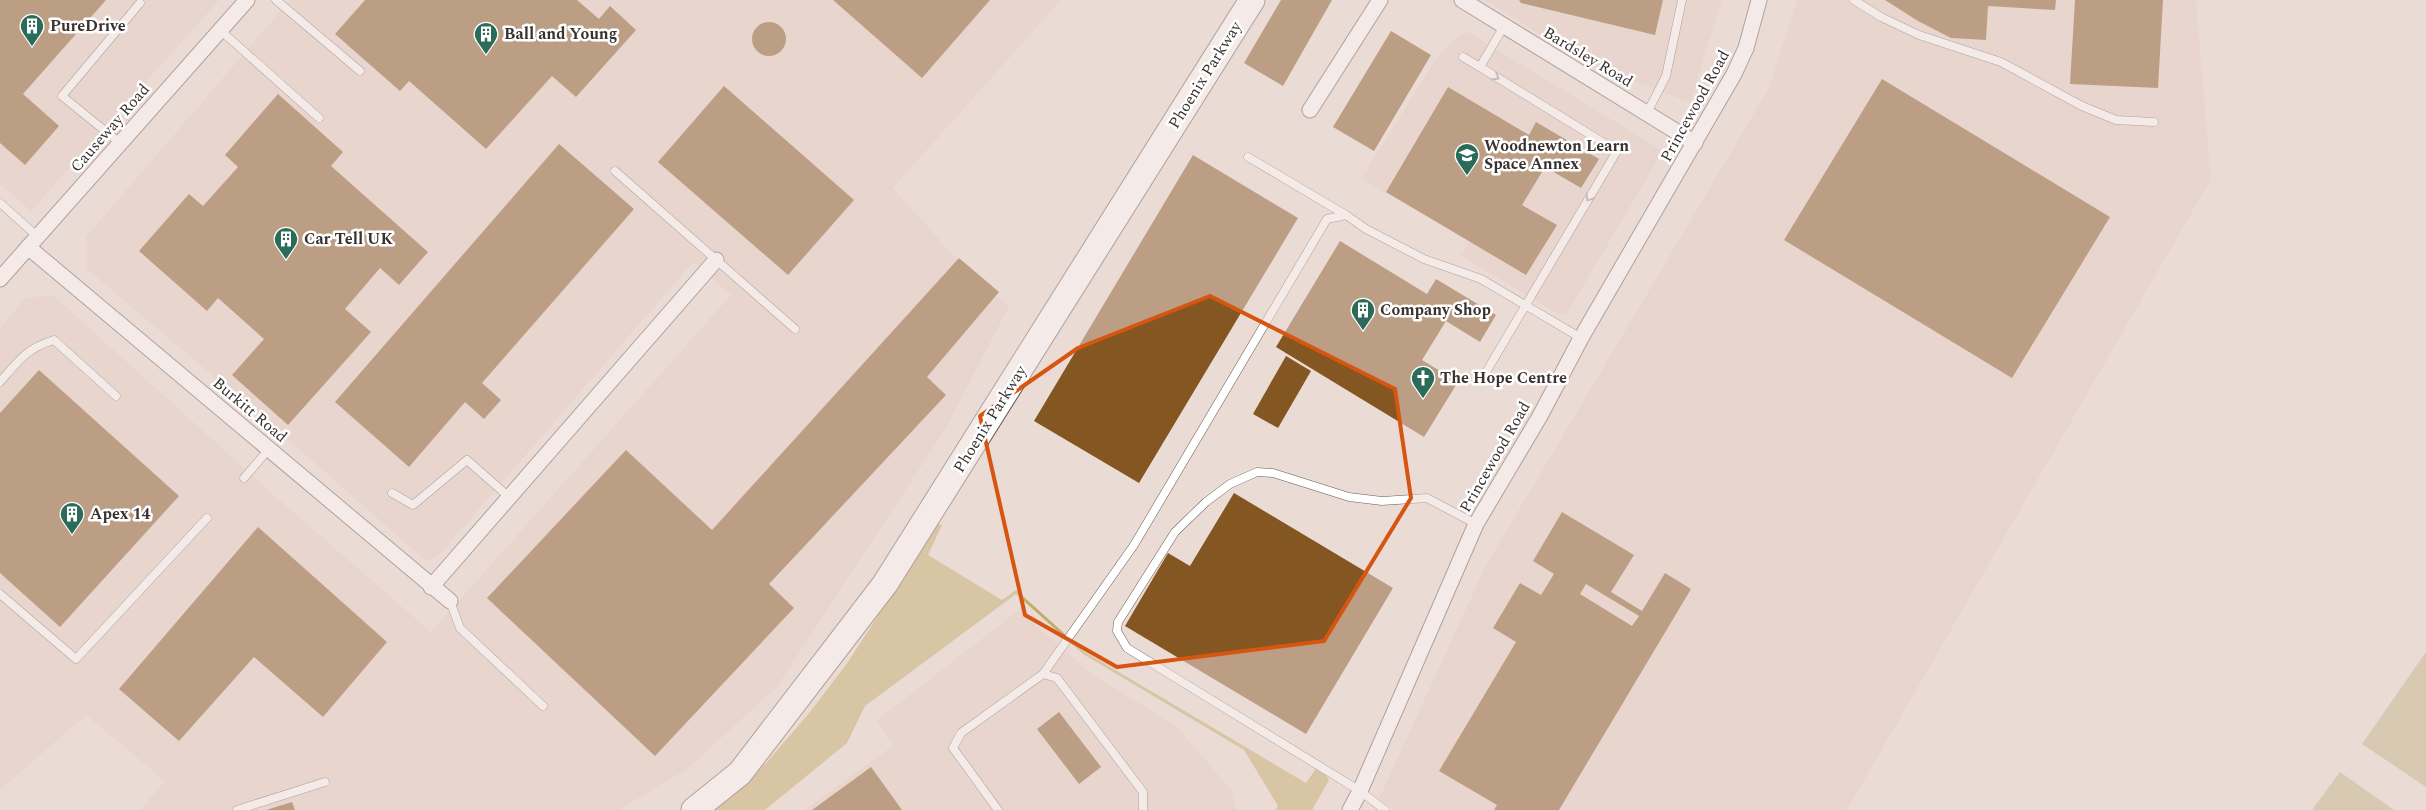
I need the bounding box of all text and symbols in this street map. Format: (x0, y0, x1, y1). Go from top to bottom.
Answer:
building icon: PureDrive (19, 13, 45, 47)
place label: PureDrive (50, 14, 126, 38)
street label: Phoenix Parkway (1162, 16, 1248, 133)
building icon: Ball and Young (473, 21, 499, 55)
street label: Bardsley Road (1539, 21, 1637, 93)
place label: Ball and Young (504, 22, 617, 46)
street label: Princewood Road (1654, 46, 1736, 166)
one-way arrow (1490, 70, 1499, 80)
street label: Causeway Road (65, 78, 155, 178)
place label: Woodnewton Learn Space Annex (1484, 134, 1629, 176)
school or university icon: Woodnewton Learn Space Annex (1454, 142, 1480, 176)
one-way arrow (1585, 193, 1595, 202)
building icon: Car Tell UK (273, 226, 299, 260)
place label: Car Tell UK (304, 227, 394, 251)
building icon: Company Shop (1350, 297, 1376, 331)
place label: Company Shop (1380, 298, 1491, 322)
street label: Phoenix Parkway (947, 360, 1033, 477)
church icon: The Hope Centre (1410, 365, 1436, 399)
place label: The Hope Centre (1440, 366, 1567, 390)
street label: Burkitt Road (207, 372, 293, 448)
street label: Princewood Road (1453, 397, 1537, 517)
building icon: Apex 14 (59, 501, 85, 535)
place label: Apex 14 (90, 502, 151, 526)

